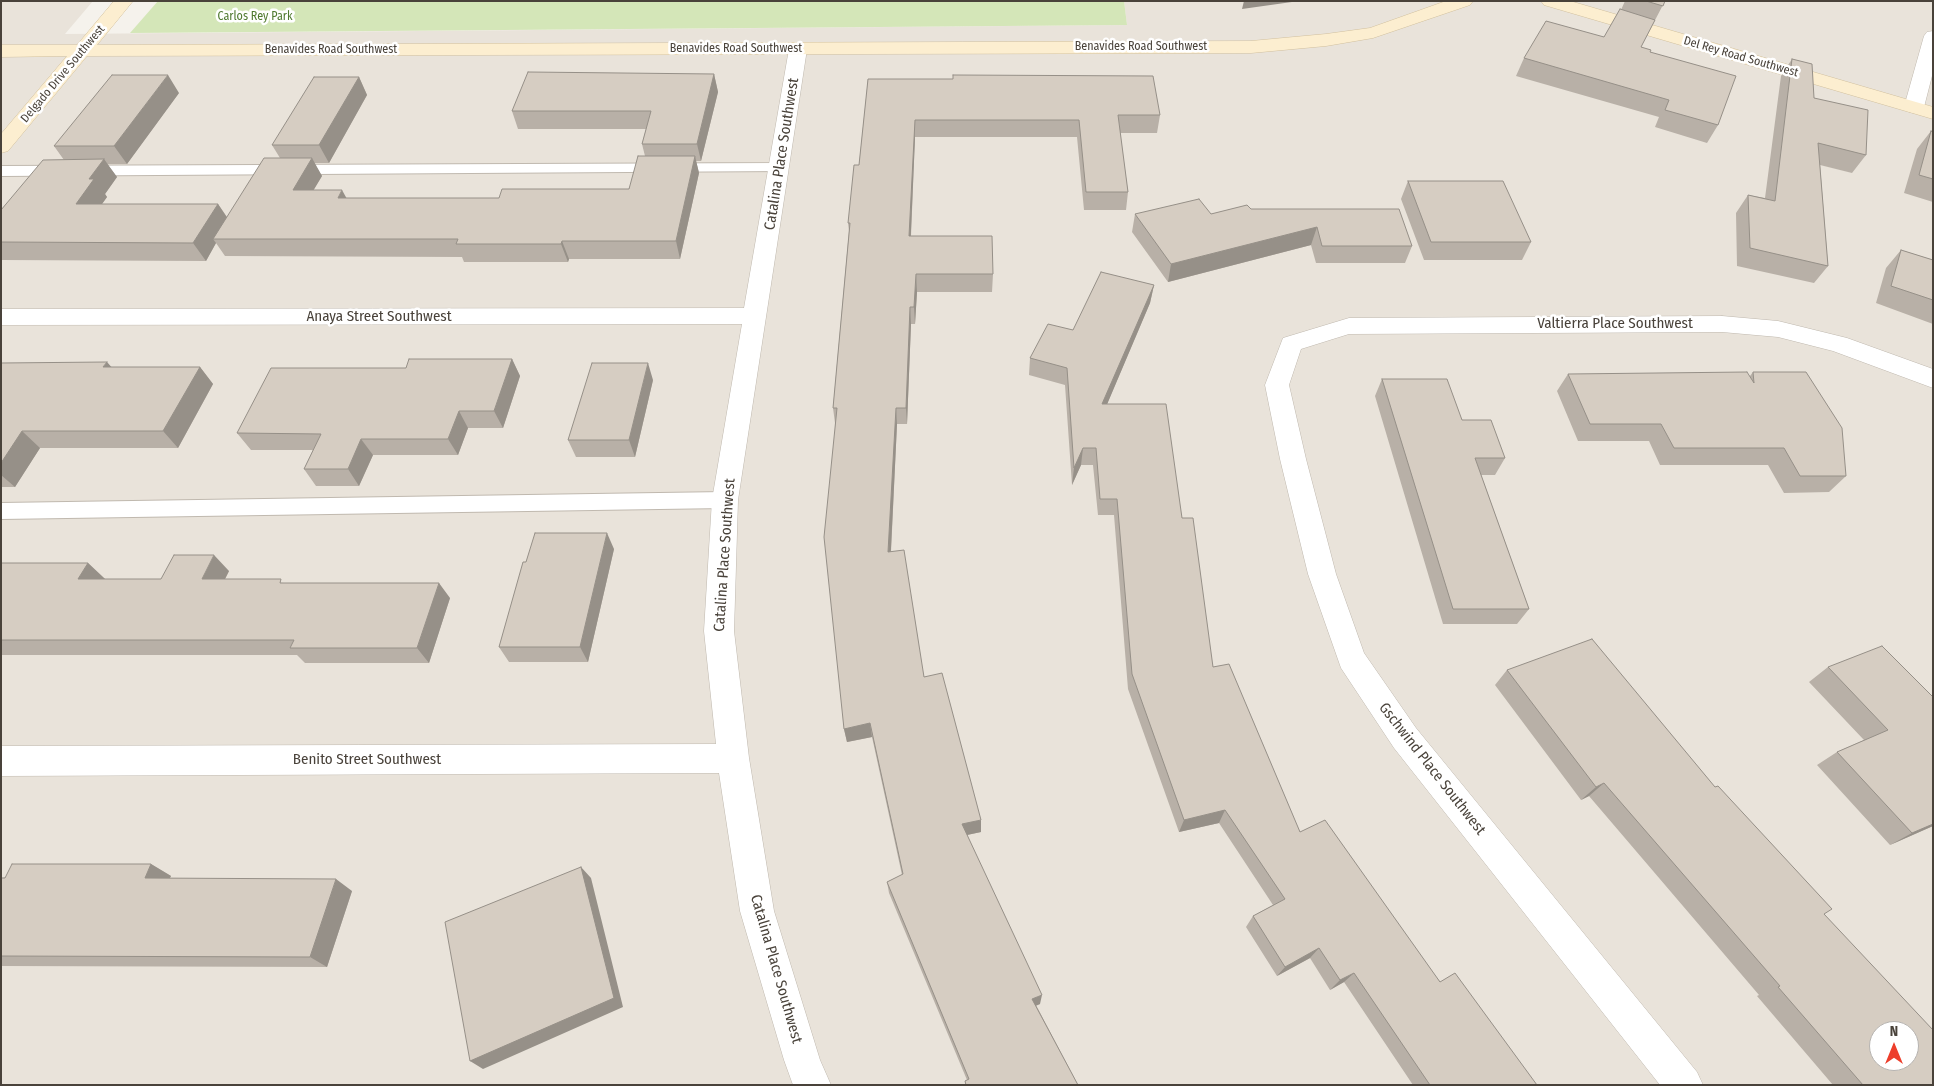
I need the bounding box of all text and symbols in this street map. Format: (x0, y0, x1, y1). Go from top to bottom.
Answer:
park label: Carlos Rey Park (217, 10, 293, 24)
street label: Delgado Drive Southwest (18, 22, 108, 126)
street label: Del Rey Road Southwest (1682, 34, 1800, 80)
street label: Benavides Road Southwest (1075, 40, 1207, 54)
street label: Benavides Road Southwest (670, 42, 802, 56)
street label: Benavides Road Southwest (265, 43, 397, 57)
street label: Catalina Place Southwest (761, 77, 803, 231)
street label: Anaya Street Southwest (306, 308, 452, 326)
street label: Valtierra Place Southwest (1537, 315, 1693, 333)
street label: Catalina Place Southwest (711, 478, 739, 632)
street label: Gschwind Place Southwest (1375, 699, 1489, 839)
street label: Benito Street Southwest (293, 751, 441, 769)
street label: Catalina Place Southwest (746, 893, 806, 1045)
north arrow (1869, 1021, 1919, 1071)
text: N (1890, 1023, 1898, 1040)

